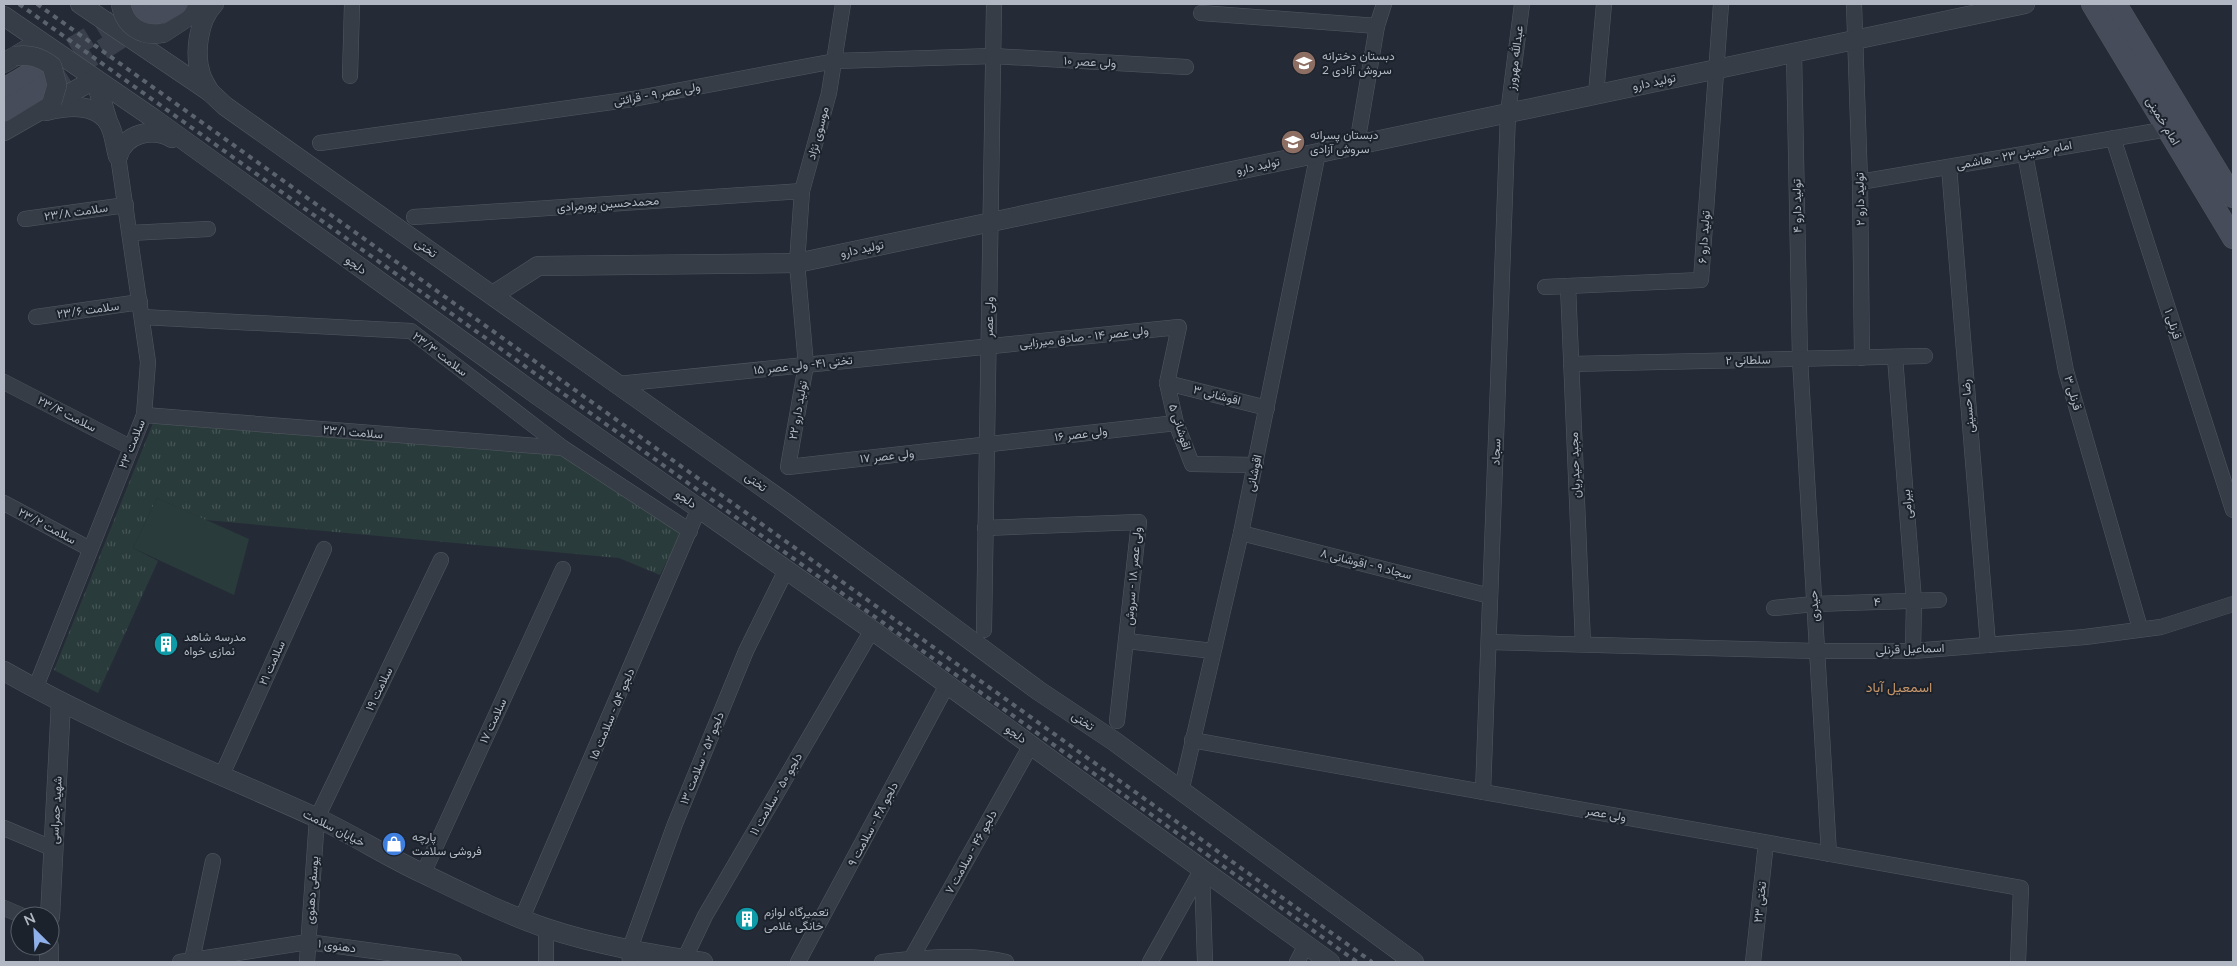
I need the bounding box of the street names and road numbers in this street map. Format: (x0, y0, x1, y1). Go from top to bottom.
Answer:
street label: عبدالله مهرورز (1503, 25, 1527, 92)
street label: ولی عصر ۱۰ (1063, 53, 1117, 71)
street label: تولید دارو (1631, 70, 1678, 94)
street label: ولی عصر ۹ - قرائتی (612, 78, 702, 110)
street label: امام خمینی (2142, 94, 2184, 148)
street label: موسوی نژاد (803, 105, 833, 161)
street label: امام خمینی ۲۳ - هاشمی (1955, 137, 2073, 173)
street label: تولید دارو (1235, 154, 1282, 178)
street label: تولید دارو ۲ (1852, 172, 1868, 226)
street label: تولید دارو ۴ (1789, 179, 1805, 233)
street label: محمدحسین پورمرادی (556, 192, 660, 216)
street label: سلامت ۲۳/۸ (43, 200, 109, 223)
street label: تولید دارو ۶ (1694, 210, 1714, 264)
street label: تختی (412, 235, 441, 262)
street label: تولید دارو (839, 237, 886, 261)
street label: دلجو (342, 252, 370, 278)
street label: ولی عصر (981, 296, 997, 339)
street label: سلامت ۲۳/۶ (56, 298, 120, 321)
street label: قرنلی ۱ (2161, 307, 2185, 341)
street label: ولی عصر ۱۴ - صادق میرزایی (1019, 322, 1149, 352)
street label: سلامت ۲۳/۳ (410, 328, 471, 379)
street label: تختی ۴۱- ولی عصر ۱۵ (753, 352, 854, 378)
street label: ۲ سلطانی (1725, 352, 1771, 368)
street label: قرنلی ۳ (2060, 374, 2086, 412)
street label: تولید دارو ۲۲ (785, 379, 811, 441)
street label: رضا حسینی (1958, 379, 1978, 433)
street label: اقوشانی ۳ (1192, 381, 1242, 409)
street label: سلامت ۲۳/۴ (35, 392, 99, 435)
street label: اقوشانی ۵ (1165, 402, 1195, 452)
street label: سلامت ۲۳ (115, 417, 148, 471)
street label: سلامت ۲۳/۱ (322, 421, 384, 442)
street label: ولی عصر ۱۶ (1054, 423, 1108, 445)
street label: مجید حیدریان (1566, 432, 1584, 498)
street label: سجاد (1488, 438, 1503, 466)
street label: ولی عصر ۱۷ (859, 445, 915, 467)
street label: اقوشانی (1242, 453, 1266, 493)
street label: تختی (742, 468, 771, 496)
street label: دلجو (672, 486, 700, 512)
street label: بیرامی (1898, 489, 1916, 519)
street label: سلامت ۲۳/۲ (16, 504, 79, 547)
street label: ولی عصر ۱۸ - سروش (1121, 526, 1145, 626)
street label: سجاد ۹ - اقوشانی ۸ (1319, 545, 1413, 583)
street label: حیدری (1805, 590, 1823, 622)
street label: ۴ (1873, 594, 1881, 609)
street label: سلامت ۲۱ (255, 638, 288, 687)
street label: اسماعیل قرنلی (1875, 640, 1945, 658)
street label: سلامت ۱۹ (362, 665, 396, 713)
street label: دلجو ۵۴ - سلامت ۱۵ (585, 665, 639, 762)
street label: سلامت ۱۷ (476, 696, 509, 746)
street label: تختی (1069, 708, 1098, 735)
street label: دلجو ۵۲ - سلامت ۱۳ (676, 709, 728, 807)
street label: دلجو (1002, 721, 1030, 747)
street label: دلجو ۵۰ - سلامت ۱۱ (746, 750, 806, 838)
street label: شهید جمراسی (46, 776, 66, 844)
street label: دلجو ۴۸ - سلامت ۹ (844, 779, 902, 869)
street label: ولی عصر (1584, 802, 1628, 825)
street label: خیابان سلامت (301, 806, 368, 850)
street label: دلجو ۴۶ - سلامت ۷ (941, 807, 1001, 897)
street label: یوسفی دهنوی (302, 856, 322, 924)
street label: تختی ۲۳ (1750, 880, 1770, 923)
street label: دهنوی ۱ (317, 935, 357, 957)

